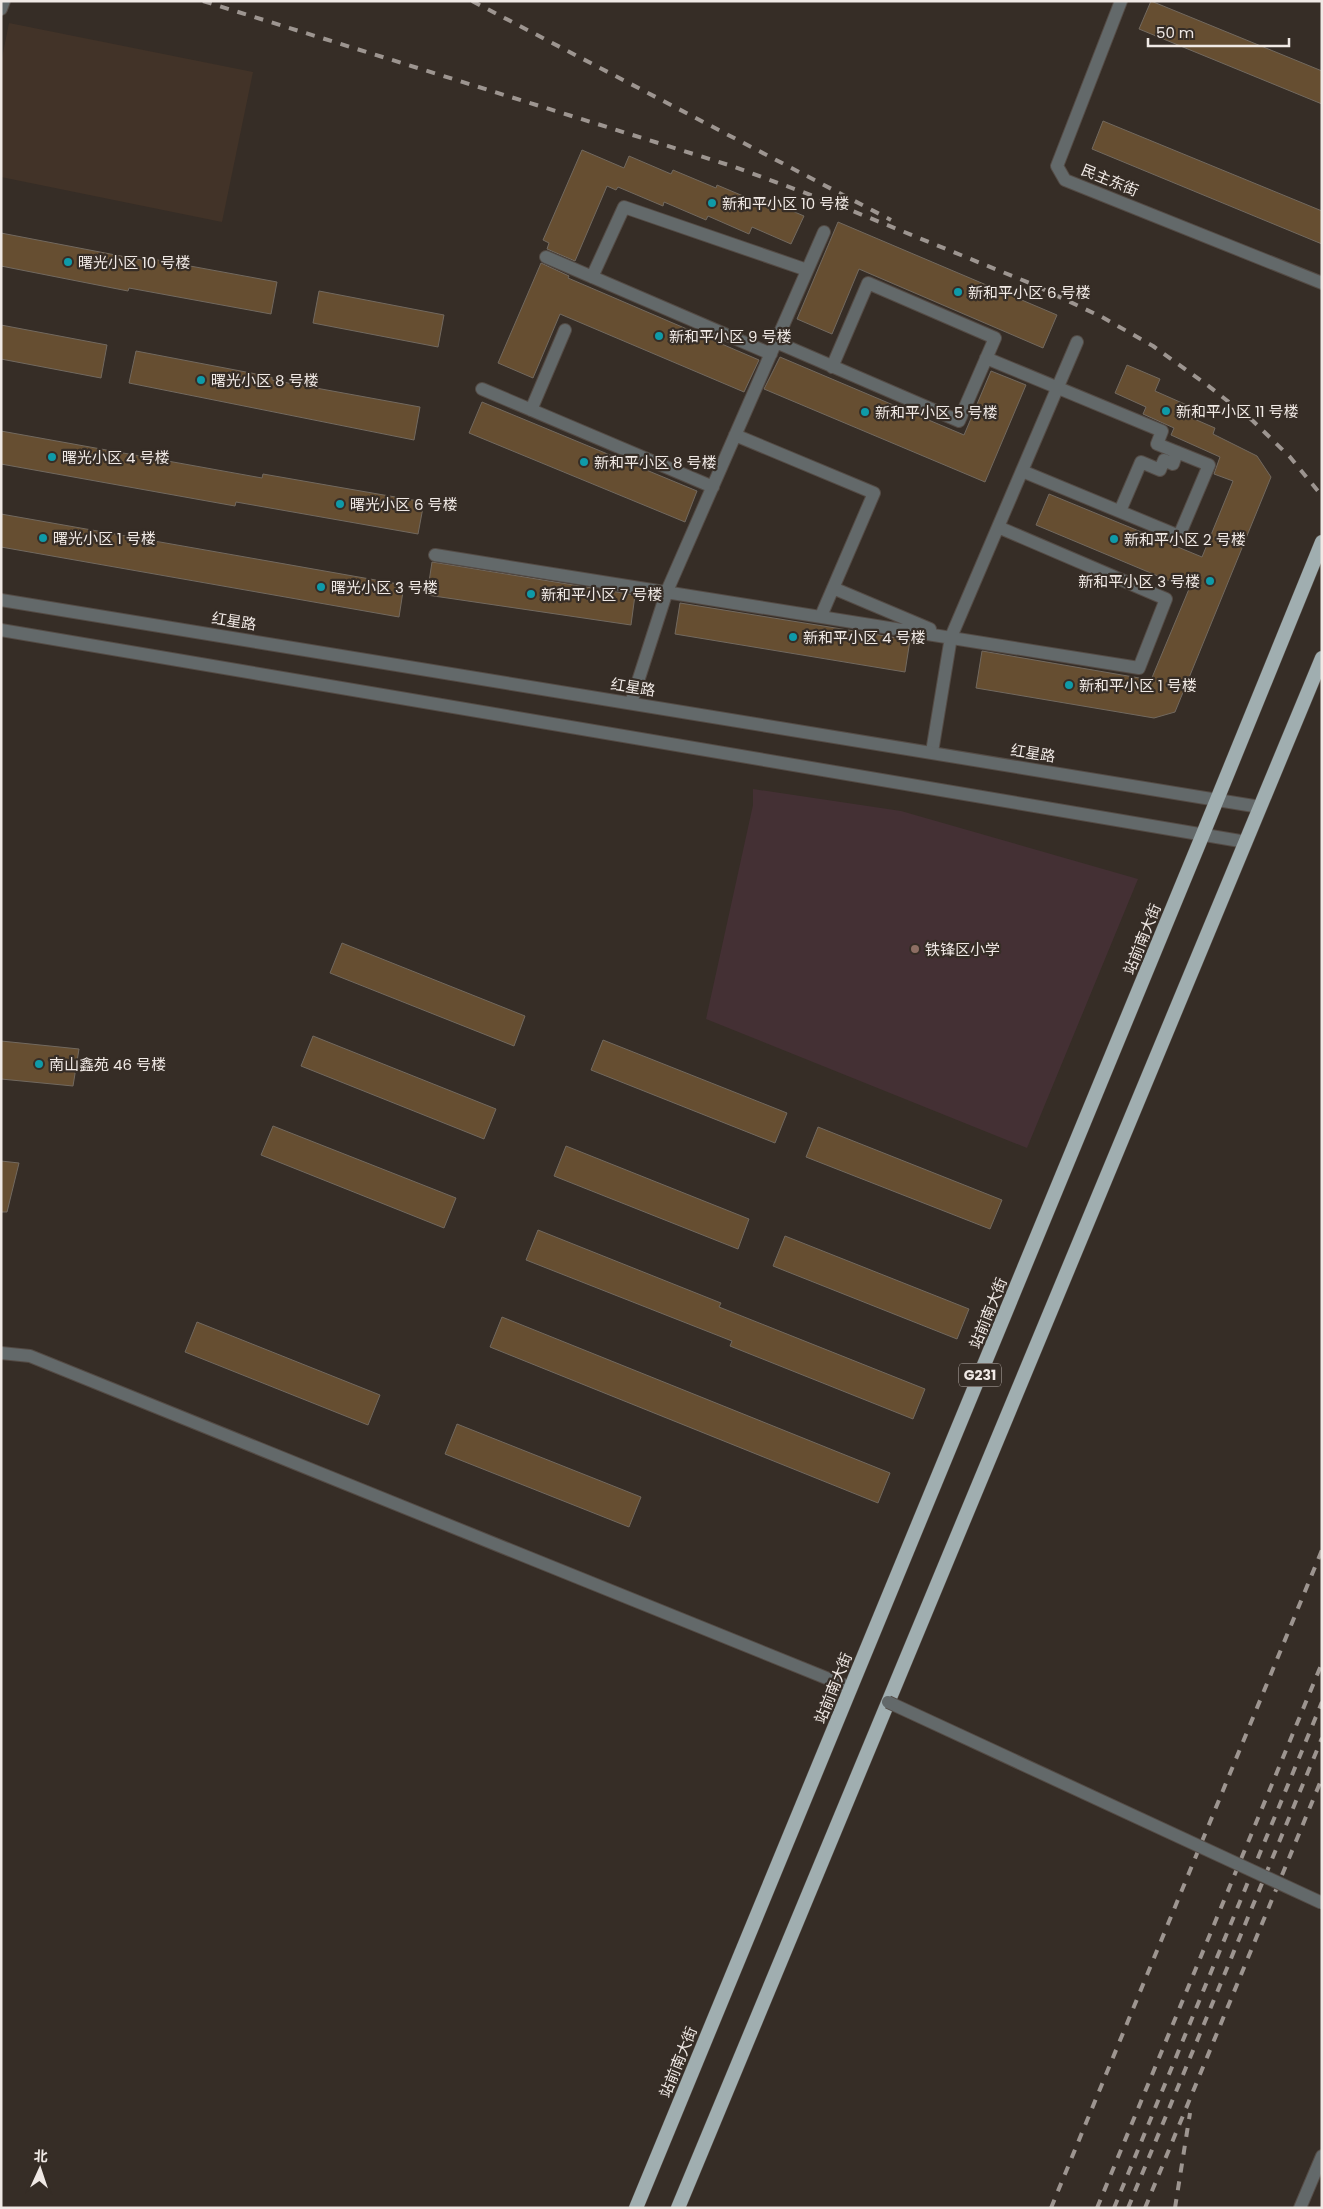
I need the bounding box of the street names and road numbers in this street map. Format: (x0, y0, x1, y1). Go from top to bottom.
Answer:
street label: 民主东街 (1078, 159, 1142, 201)
street label: 红星路 (210, 607, 258, 635)
street label: 红星路 (609, 673, 657, 701)
street label: 红星路 (1009, 739, 1057, 767)
street label: 站前南大街 (1118, 900, 1166, 978)
street label: 站前南大街 (964, 1274, 1012, 1352)
road number: G231 (959, 1364, 1001, 1386)
street label: 站前南大街 (809, 1649, 857, 1727)
street label: 站前南大街 (654, 2023, 702, 2101)

